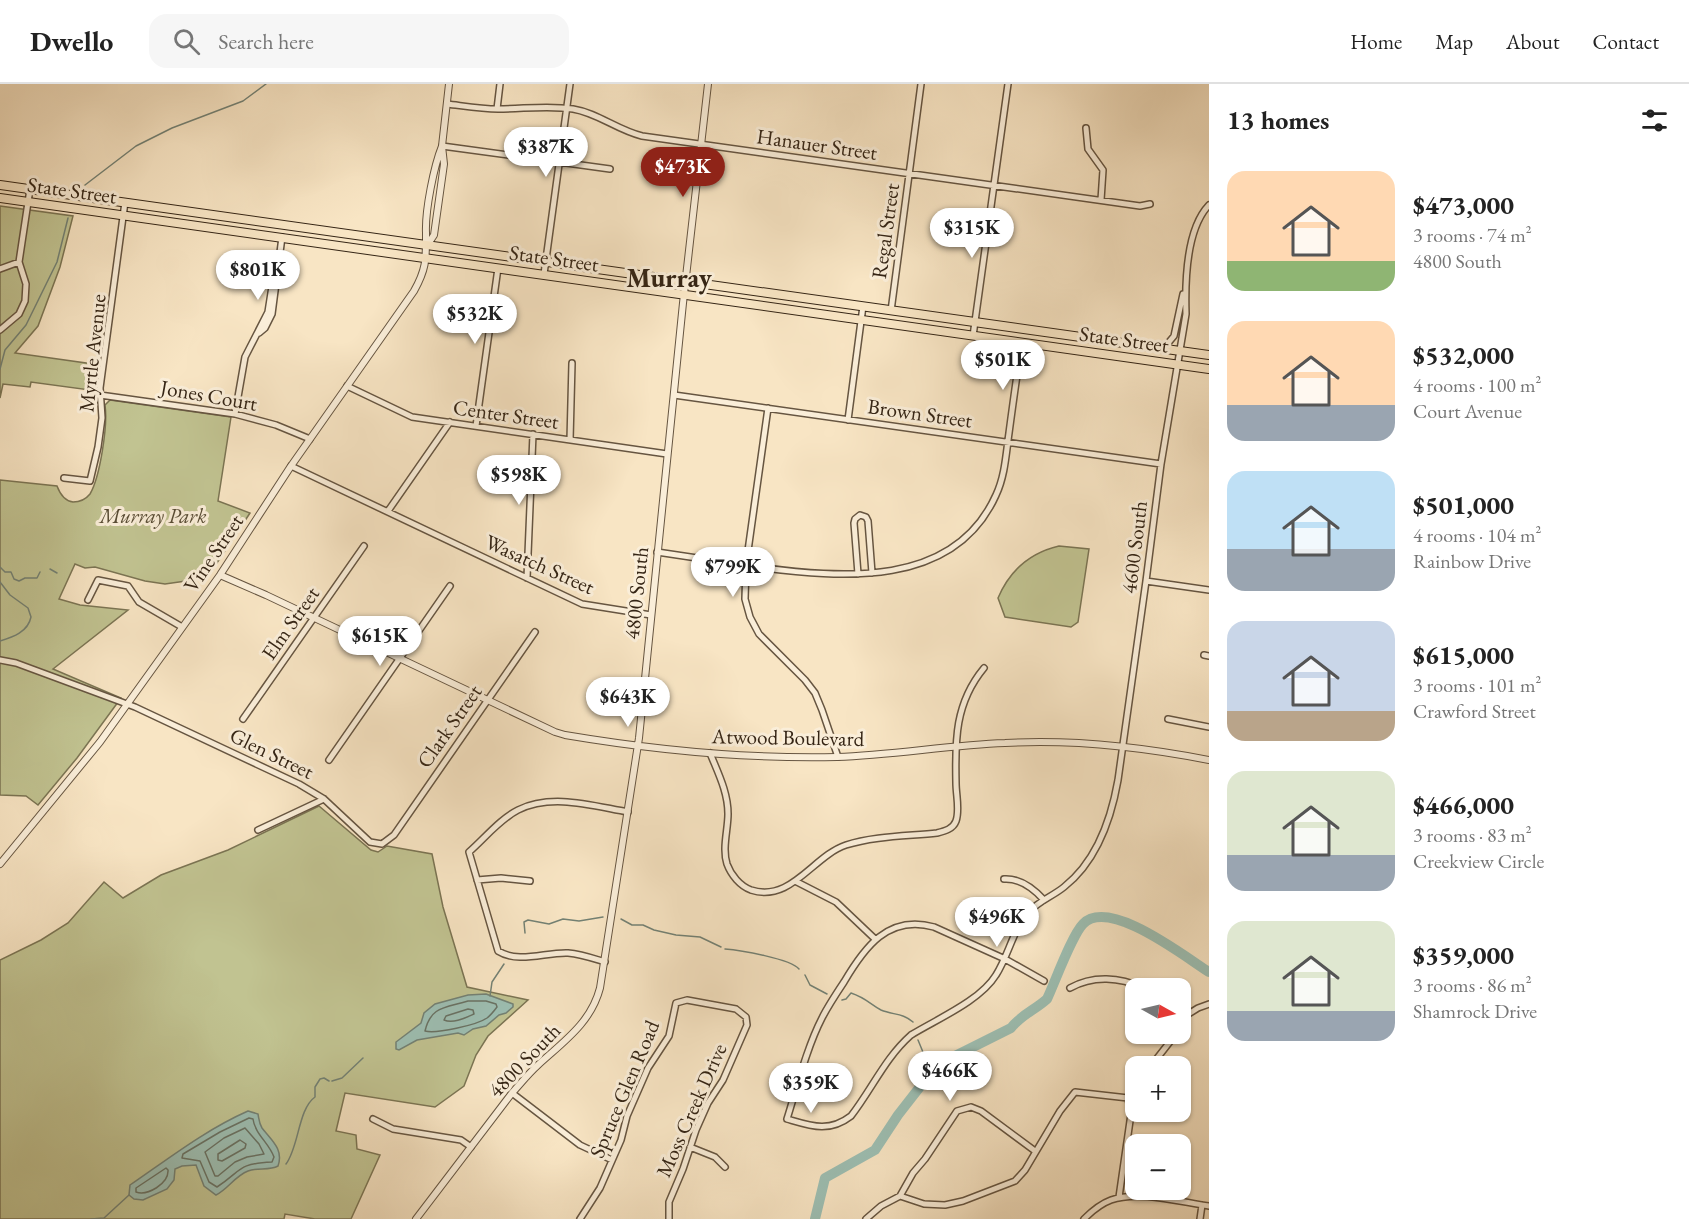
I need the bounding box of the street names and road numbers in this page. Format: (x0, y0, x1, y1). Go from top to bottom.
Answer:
street label: Hanauer Street (755, 122, 879, 166)
street label: State Street (26, 170, 119, 210)
street label: Regal Street (865, 181, 905, 280)
street label: State Street (508, 238, 601, 278)
street label: Myrtle Avenue (72, 293, 112, 413)
street label: State Street (1078, 319, 1171, 359)
street label: Jones Court (157, 373, 260, 417)
street label: Brown Street (866, 392, 974, 434)
street label: Center Street (451, 393, 561, 435)
street label: 4600 South (1115, 499, 1153, 595)
street label: Vine Street (177, 508, 249, 597)
street label: Wasatch Street (481, 528, 599, 600)
street label: 4800 South (618, 545, 654, 641)
street label: Elm Street (255, 581, 325, 665)
street label: Clark Street (411, 679, 488, 773)
street label: Glen Street (226, 721, 319, 785)
street label: Atwood Boulevard (711, 722, 865, 752)
street label: Spruce Glen Road (583, 1016, 665, 1162)
street label: 4800 South (482, 1017, 566, 1103)
street label: Moss Creek Drive (649, 1039, 733, 1181)

